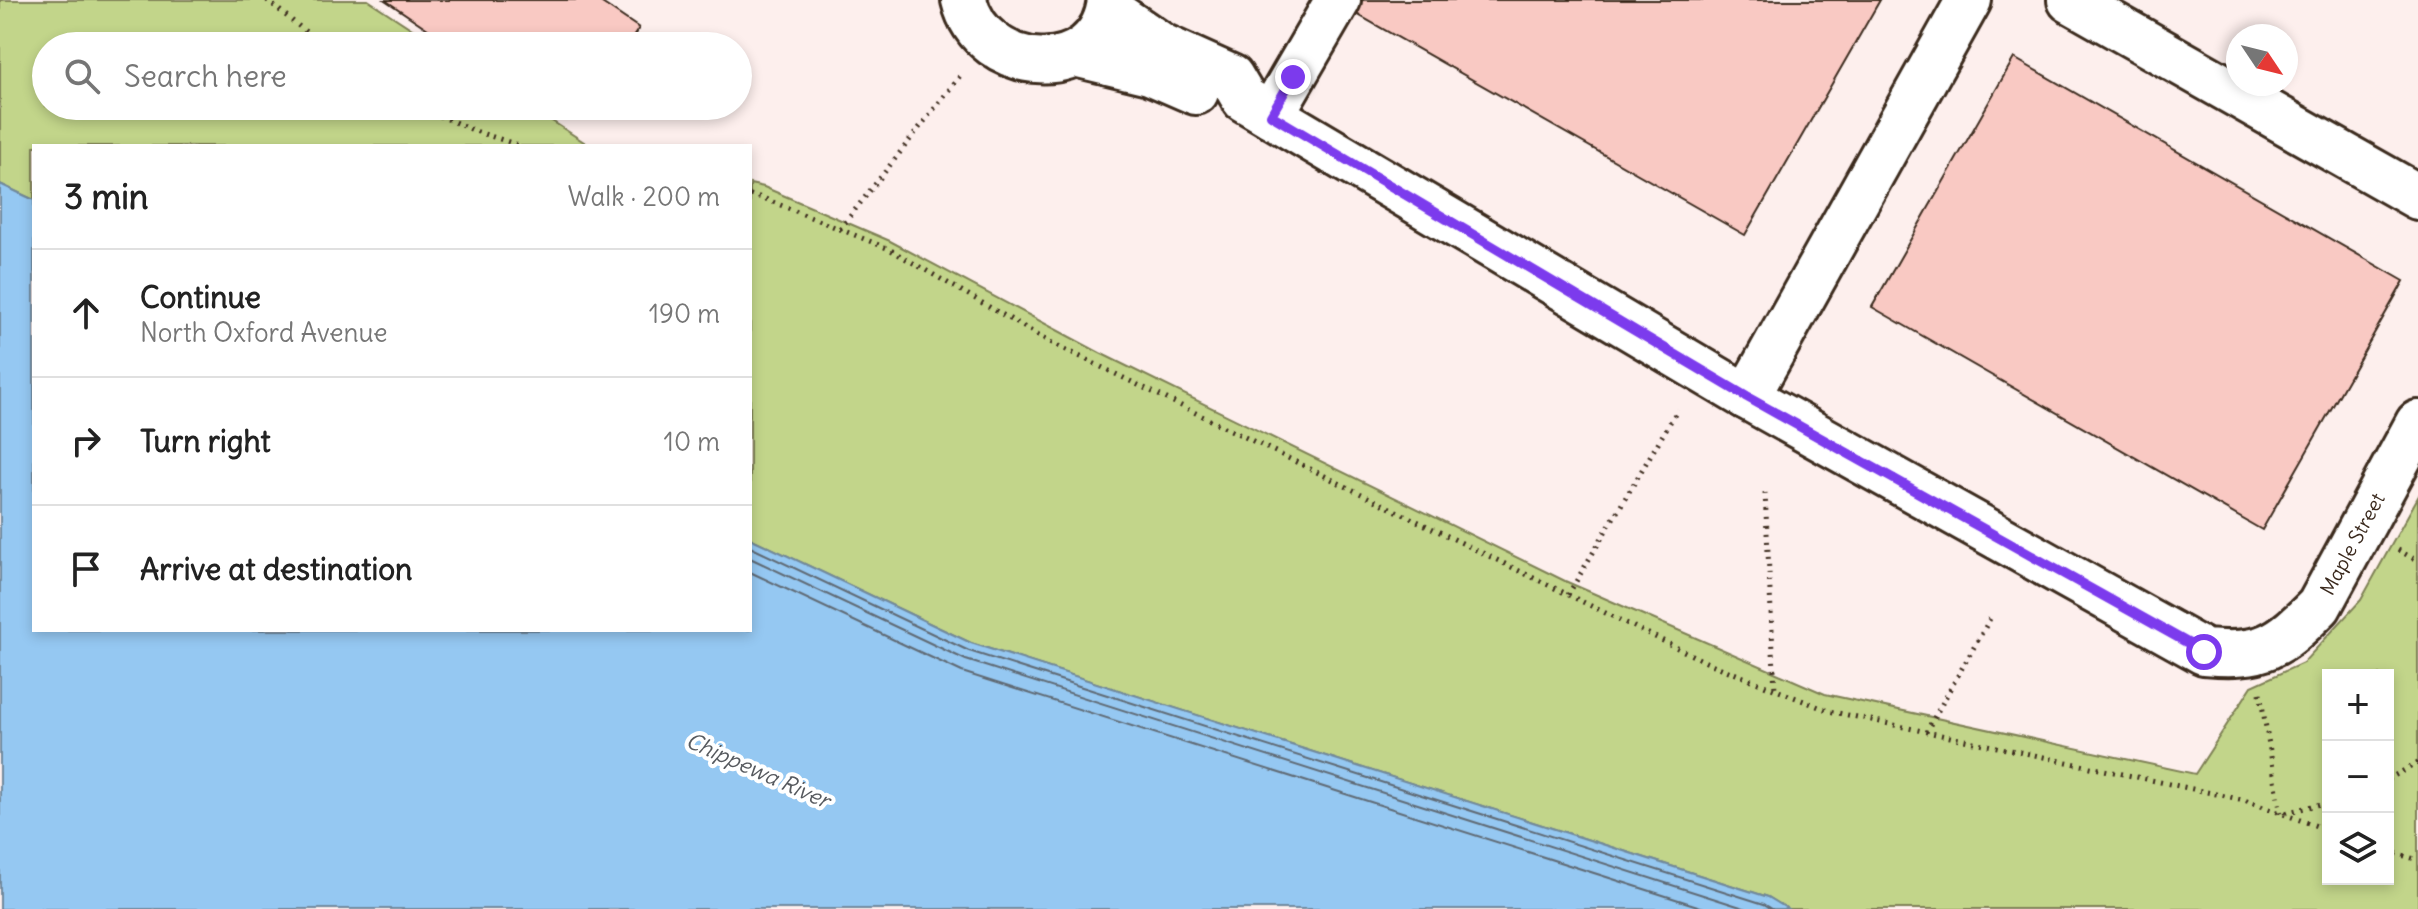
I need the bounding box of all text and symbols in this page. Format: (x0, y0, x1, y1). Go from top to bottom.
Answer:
north arrow (2226, 24, 2298, 96)
search box (32, 32, 752, 120)
icon: search (60, 54, 104, 98)
text: Search here (124, 57, 287, 95)
route end (1275, 59, 1311, 95)
text: 3 min (64, 175, 149, 218)
text: Walk · 200 m (568, 180, 720, 213)
text: Continue (140, 278, 261, 316)
icon: ahead (64, 291, 108, 335)
text: 190 m (649, 297, 720, 330)
text: North Oxford Avenue (140, 316, 388, 349)
icon: right (64, 419, 108, 463)
text: Turn right (140, 422, 271, 460)
text: 10 m (664, 425, 720, 458)
street label: Maple Street (2314, 488, 2390, 599)
icon: arrive (64, 547, 108, 591)
text: Arrive at destination (140, 550, 412, 588)
route start (2186, 634, 2222, 670)
map controls (2322, 669, 2394, 885)
button: + (2322, 669, 2394, 741)
water label: Chippewa River (682, 726, 837, 815)
button: − (2322, 741, 2394, 813)
button: layers (2322, 813, 2394, 885)

